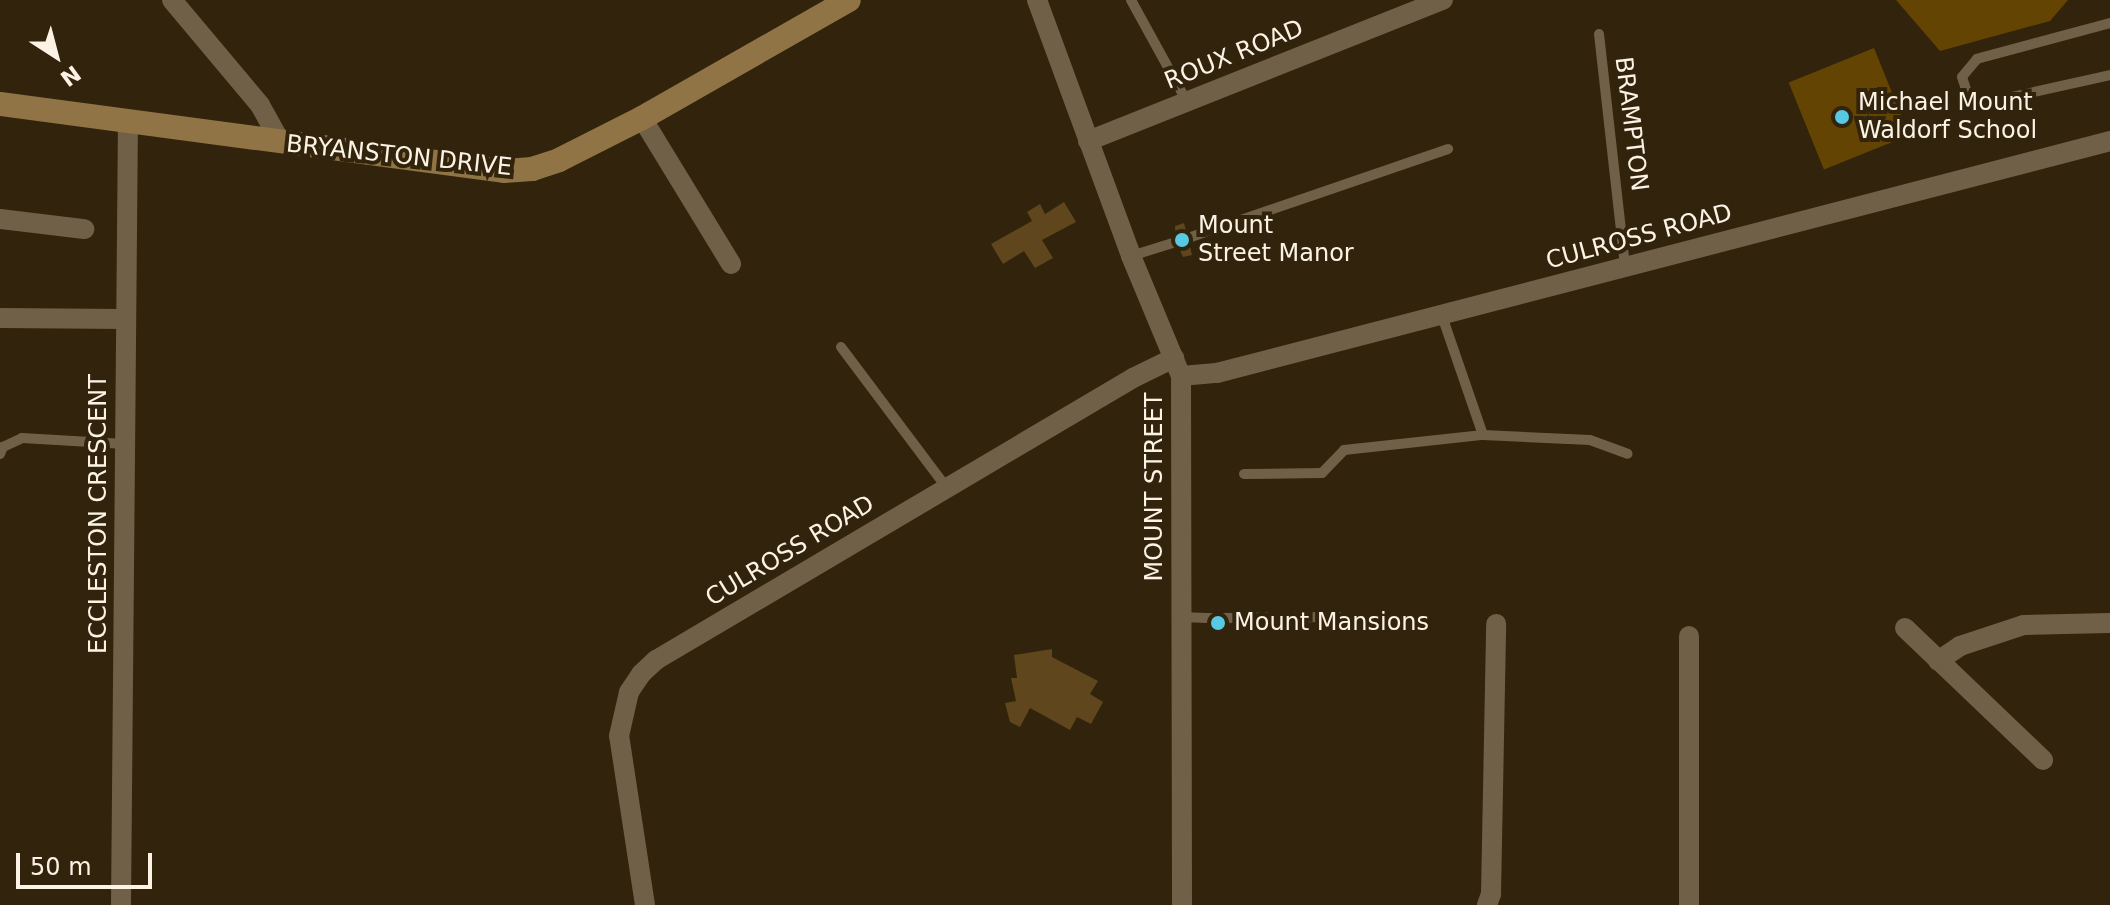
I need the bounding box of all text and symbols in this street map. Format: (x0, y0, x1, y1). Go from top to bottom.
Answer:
street label: ROUX ROAD (1160, 14, 1308, 96)
north arrow (16, 16, 96, 96)
street label: BRAMPTON (1608, 55, 1654, 193)
text: N (56, 60, 85, 91)
place label: Michael Mount Waldorf School (1858, 89, 2037, 145)
marker: Michael Mount Waldorf School (1833, 108, 1851, 126)
street label: BRYANSTON DRIVE (285, 130, 513, 182)
street label: CULROSS ROAD (1543, 198, 1735, 276)
place label: Mount Street Manor (1198, 212, 1354, 268)
marker: Mount Street Manor (1173, 231, 1191, 249)
street label: ECCLESTON CRESCENT (85, 374, 113, 654)
street label: MOUNT STREET (1141, 393, 1169, 581)
street label: CULROSS ROAD (701, 489, 879, 613)
place label: Mount Mansions (1234, 609, 1429, 637)
marker: Mount Mansions (1209, 614, 1227, 632)
scale bar (20, 837, 156, 887)
text: 50 m (30, 853, 92, 881)

